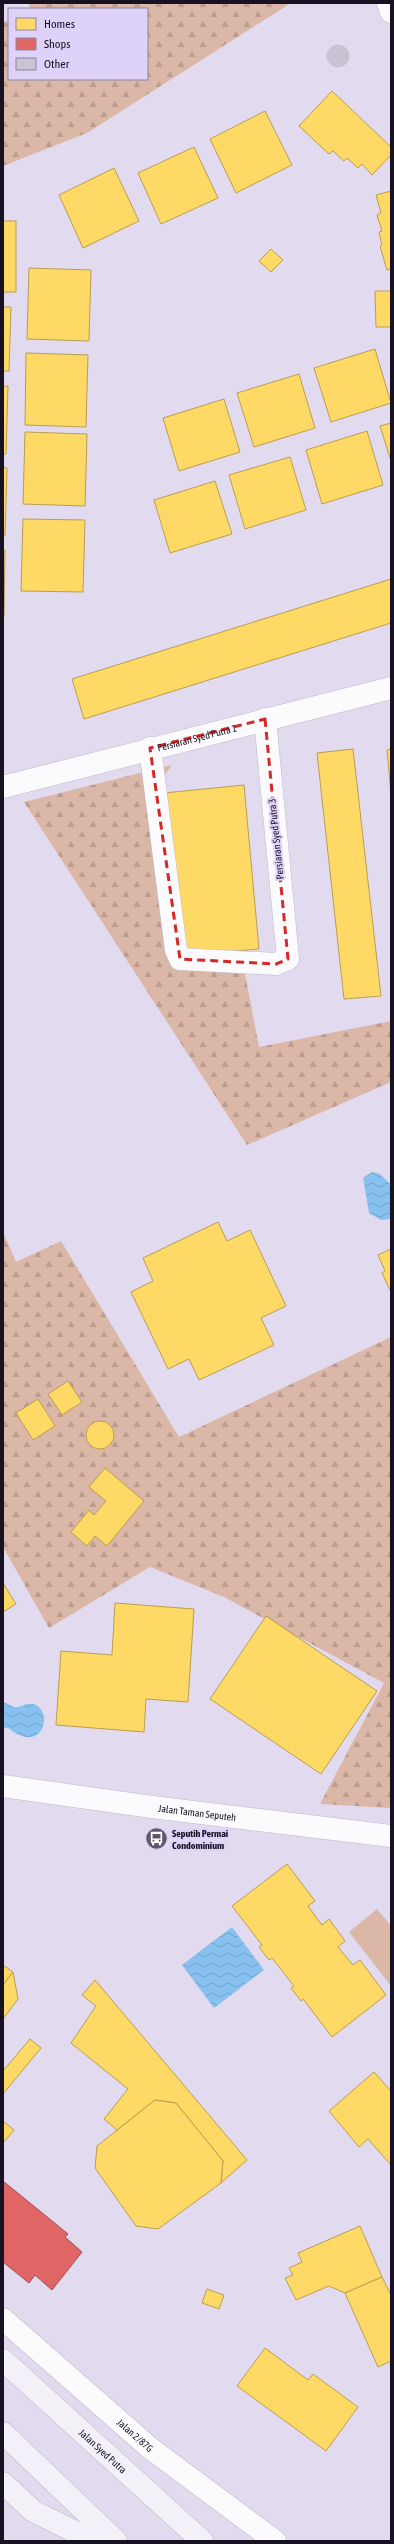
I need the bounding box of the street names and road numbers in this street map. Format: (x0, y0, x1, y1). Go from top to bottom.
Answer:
street label: Persiaran Syed Putra 1 (156, 722, 238, 753)
street label: Persiaran Syed Putra 3 (266, 798, 286, 880)
street label: Jalan Taman Seputeh (158, 1802, 237, 1823)
street label: Jalan 2/87G (115, 2416, 156, 2454)
street label: Jalan Syed Putra (77, 2427, 129, 2475)

